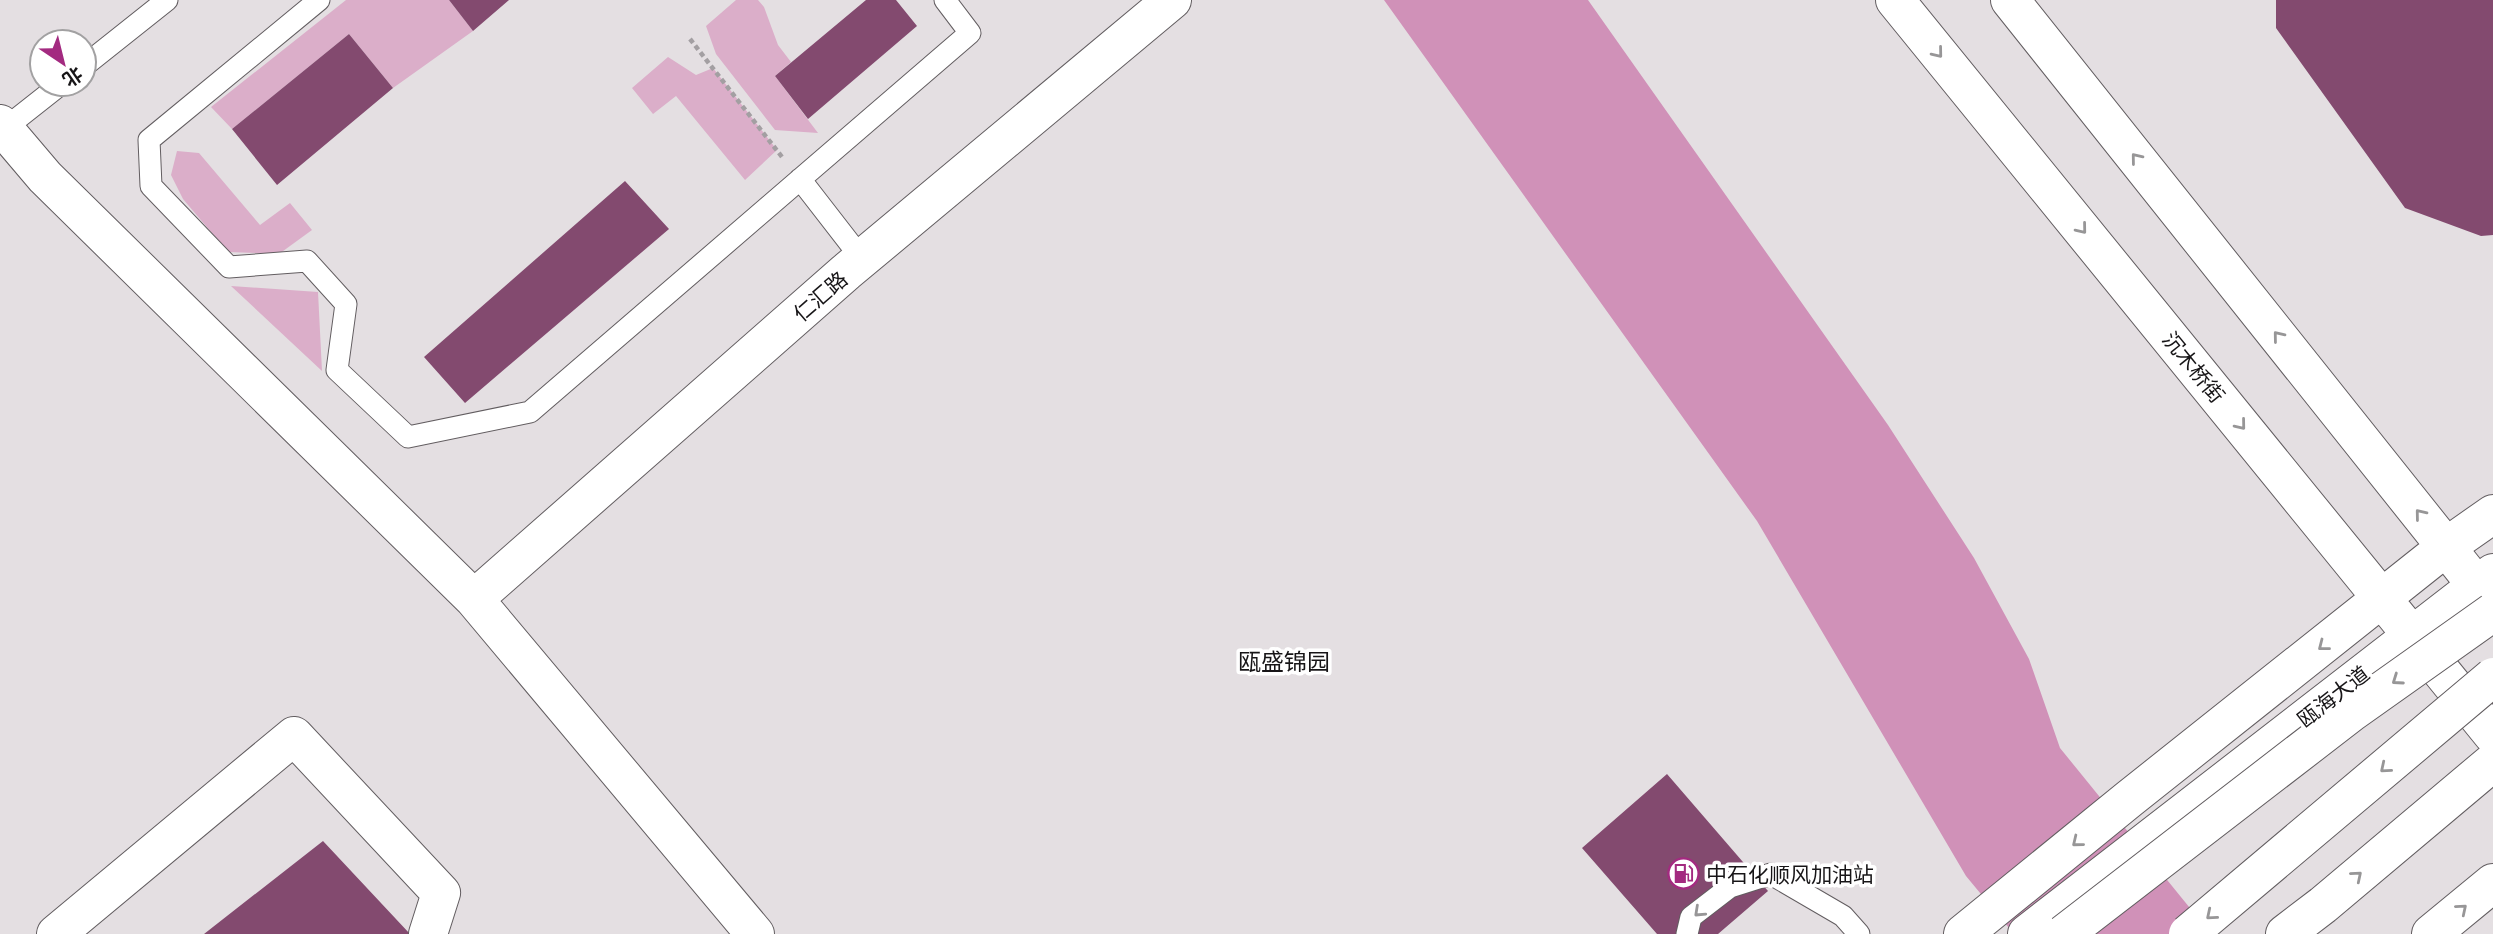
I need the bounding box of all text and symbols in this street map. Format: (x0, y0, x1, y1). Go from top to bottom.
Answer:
north arrow (28, 28, 98, 98)
one-way arrow (1930, 44, 1942, 57)
text: 北 (58, 62, 88, 93)
one-way arrow (2132, 154, 2144, 167)
one-way arrow (2074, 221, 2086, 234)
street label: 仁汇路 (787, 265, 853, 327)
street label: 沉木桥街 (2157, 326, 2231, 408)
one-way arrow (2273, 332, 2286, 344)
one-way arrow (2233, 416, 2245, 429)
one-way arrow (2415, 509, 2428, 522)
one-way arrow (2318, 637, 2331, 650)
district label: 瓯盛锦园 (1238, 646, 1330, 677)
street label: 瓯海大道 (2291, 659, 2375, 733)
one-way arrow (2392, 672, 2405, 684)
one-way arrow (2380, 760, 2392, 773)
one-way arrow (2072, 833, 2084, 846)
fuel station icon: 中石化顺风加油站 (1666, 857, 1700, 891)
place label: 中石化顺风加油站 (1706, 860, 1874, 888)
one-way arrow (2349, 872, 2362, 884)
one-way arrow (1694, 904, 1707, 917)
one-way arrow (2455, 904, 2467, 917)
one-way arrow (2206, 907, 2219, 919)

